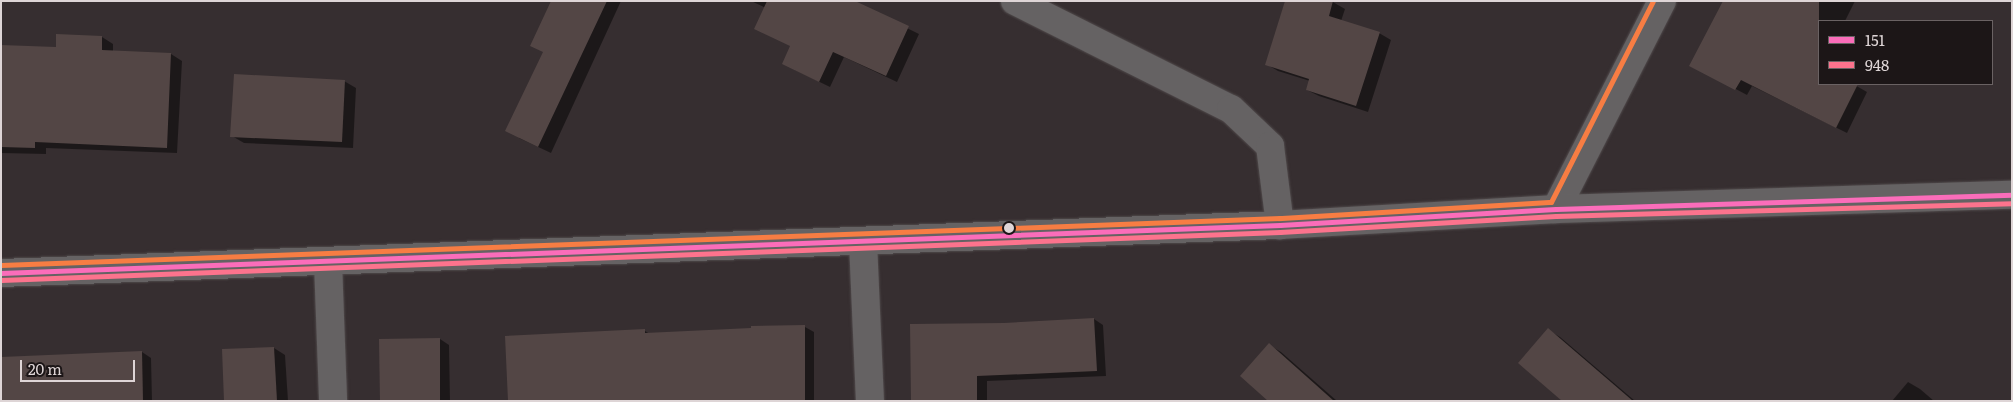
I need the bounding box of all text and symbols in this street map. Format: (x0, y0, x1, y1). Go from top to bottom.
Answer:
legend (1818, 20, 1993, 85)
text: 151 (1865, 28, 1885, 51)
text: 948 (1865, 53, 1889, 76)
unlabelled marker (1004, 223, 1014, 233)
scale bar (22, 350, 138, 382)
text: 20 m (28, 357, 62, 380)

